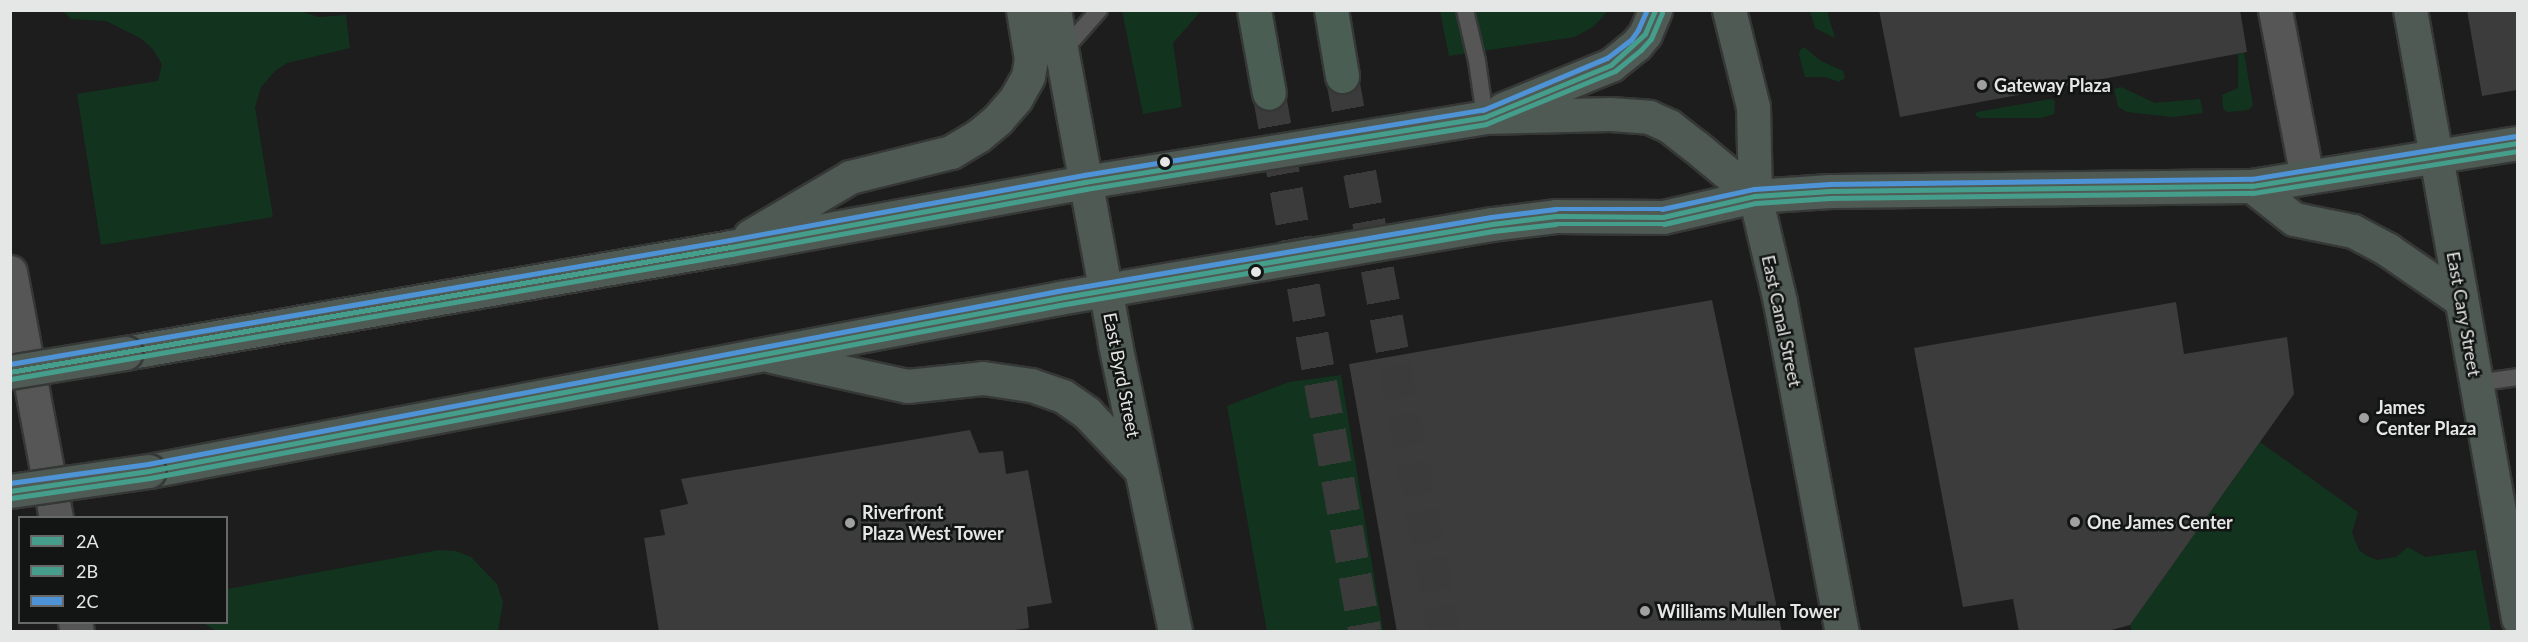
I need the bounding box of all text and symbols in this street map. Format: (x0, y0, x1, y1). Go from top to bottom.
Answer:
place label: Gateway Plaza (1994, 74, 2111, 96)
marker: Gateway Plaza (1975, 78, 1989, 92)
unlabelled marker (1159, 156, 1171, 168)
street label: East Cary Street (2442, 250, 2486, 378)
street label: East Canal Street (1757, 253, 1807, 389)
unlabelled marker (1250, 266, 1262, 278)
street label: East Byrd Street (1099, 311, 1145, 439)
place label: James Center Plaza (2376, 397, 2477, 440)
marker: James Center Plaza (2357, 411, 2371, 425)
place label: Riverfront Plaza West Tower (862, 502, 1004, 544)
place label: One James Center (2087, 511, 2233, 533)
marker: One James Center (2068, 515, 2082, 529)
legend (18, 516, 228, 624)
marker: Riverfront Plaza West Tower (843, 516, 857, 530)
text: 2A (76, 530, 99, 552)
text: 2B (76, 560, 98, 582)
text: 2C (76, 590, 98, 612)
place label: Williams Mullen Tower (1657, 600, 1840, 622)
marker: Williams Mullen Tower (1638, 604, 1652, 618)

